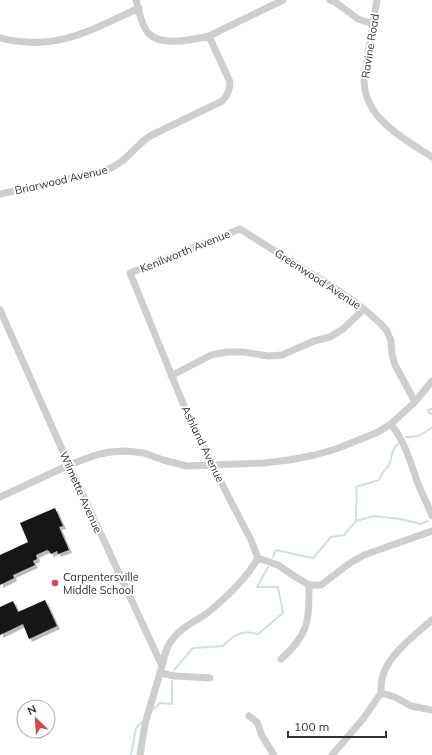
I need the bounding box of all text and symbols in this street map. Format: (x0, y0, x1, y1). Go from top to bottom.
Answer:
street label: Ravine Road (358, 13, 382, 79)
street label: Briarwood Avenue (13, 163, 109, 197)
street label: Kenilworth Avenue (138, 227, 232, 275)
street label: Greenwood Avenue (272, 246, 364, 312)
street label: Ashland Avenue (178, 403, 228, 485)
street label: Wilmette Avenue (57, 449, 105, 535)
place label: Carpentersville Middle School (63, 570, 139, 597)
marker: Carpentersville Middle School (50, 578, 60, 588)
north arrow (16, 699, 56, 739)
text: N (25, 702, 38, 718)
scale bar (288, 713, 386, 739)
text: 100 m (294, 719, 329, 734)

